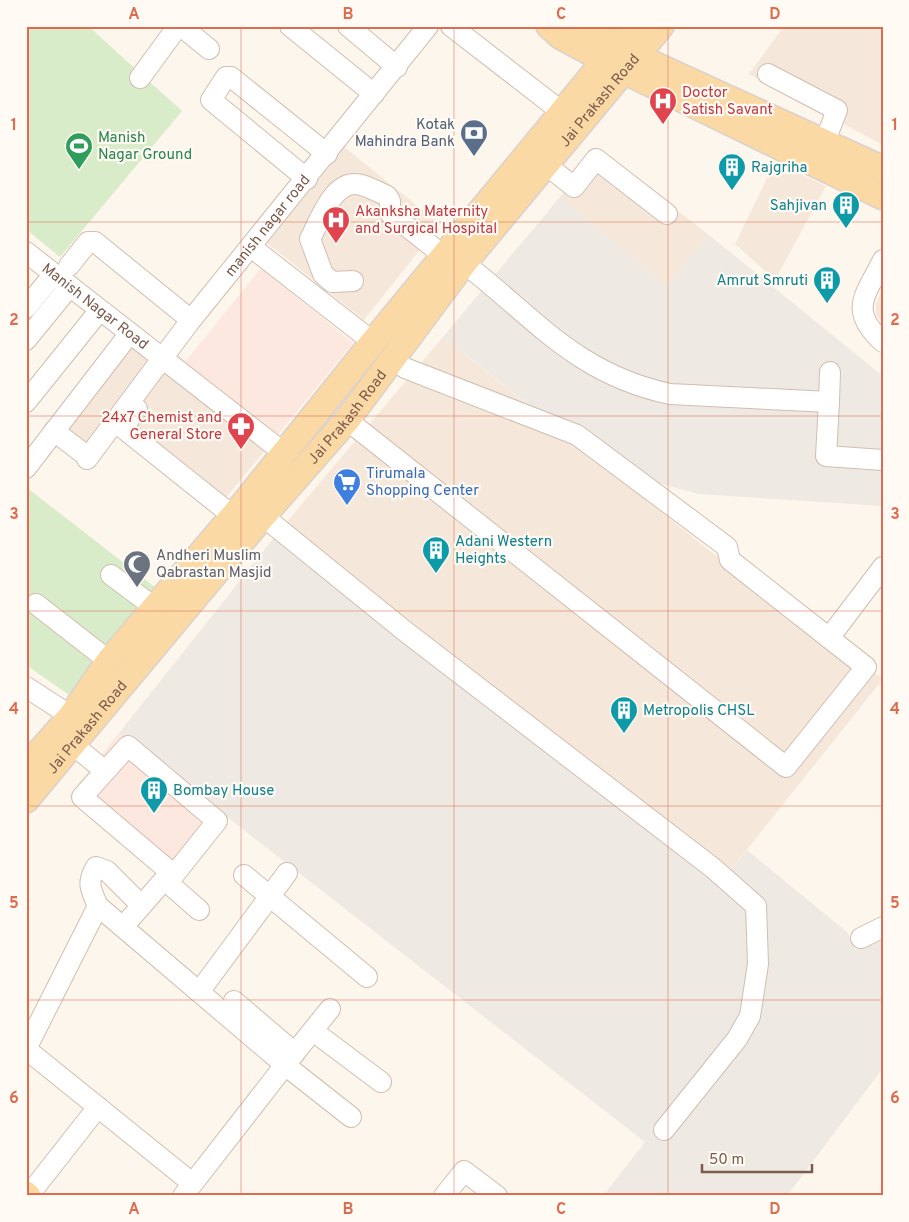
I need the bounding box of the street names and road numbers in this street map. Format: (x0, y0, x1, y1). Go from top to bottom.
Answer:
street label: Jai Prakash Road (556, 51, 645, 152)
street label: manish nagar road (222, 172, 315, 281)
street label: Manish Nagar Road (37, 260, 152, 355)
street label: Jai Prakash Road (305, 367, 392, 469)
street label: Jai Prakash Road (44, 678, 132, 778)

